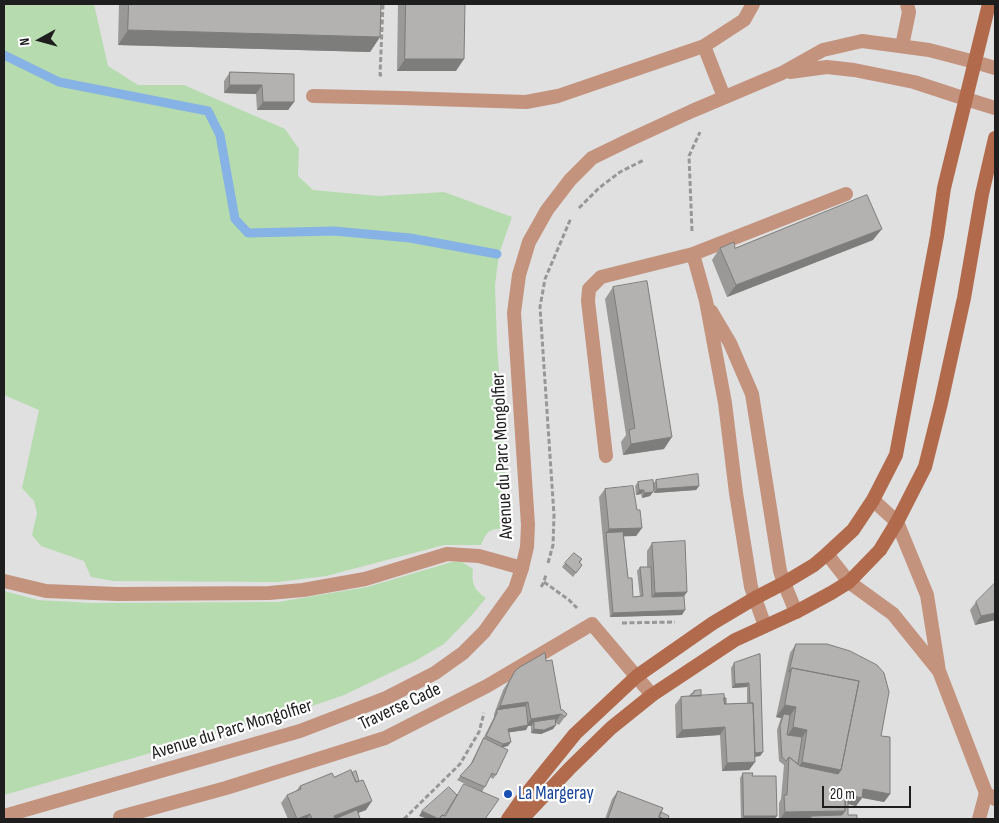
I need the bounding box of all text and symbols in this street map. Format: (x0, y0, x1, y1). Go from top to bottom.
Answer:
north arrow (15, 15, 65, 65)
text: N (16, 37, 34, 47)
street label: Avenue du Parc Mongolfier (487, 372, 519, 540)
street label: Traverse Cade (355, 678, 445, 736)
street label: Avenue du Parc Mongolfier (149, 695, 315, 765)
scale bar (824, 776, 913, 808)
place label: La Margeray (518, 783, 594, 805)
text: 20 m (830, 785, 855, 804)
marker: La Margeray (502, 788, 514, 800)

